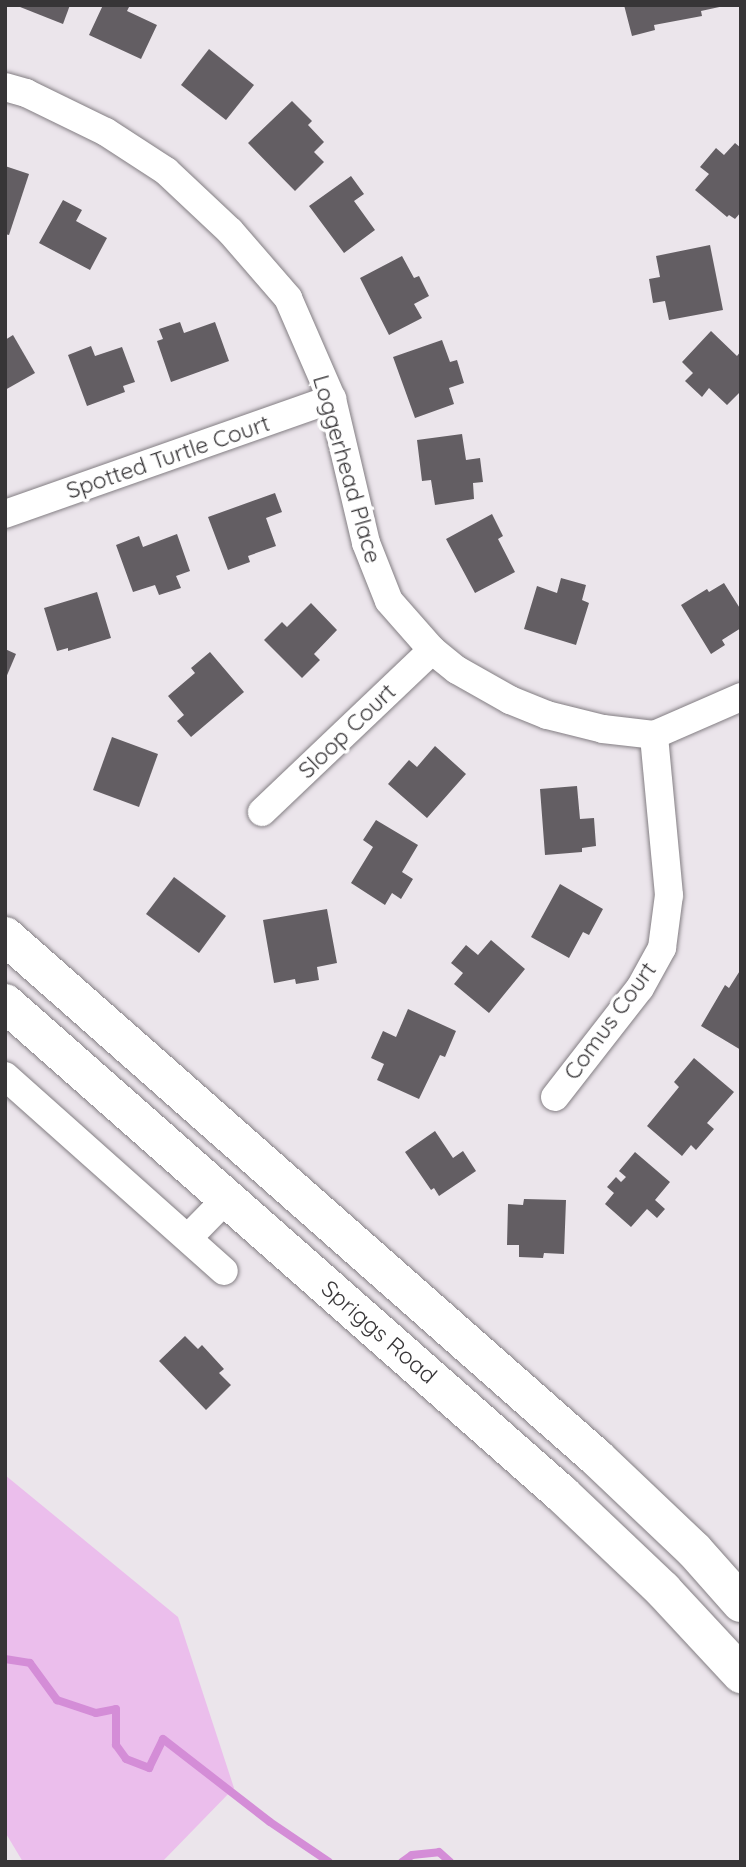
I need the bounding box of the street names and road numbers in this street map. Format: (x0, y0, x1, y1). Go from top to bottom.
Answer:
street label: Loggerhead Place (307, 372, 387, 566)
street label: Spotted Turtle Court (63, 409, 273, 505)
street label: Sloop Court (293, 678, 401, 784)
street label: Comus Court (558, 957, 662, 1085)
street label: Spriggs Road (316, 1275, 442, 1389)

